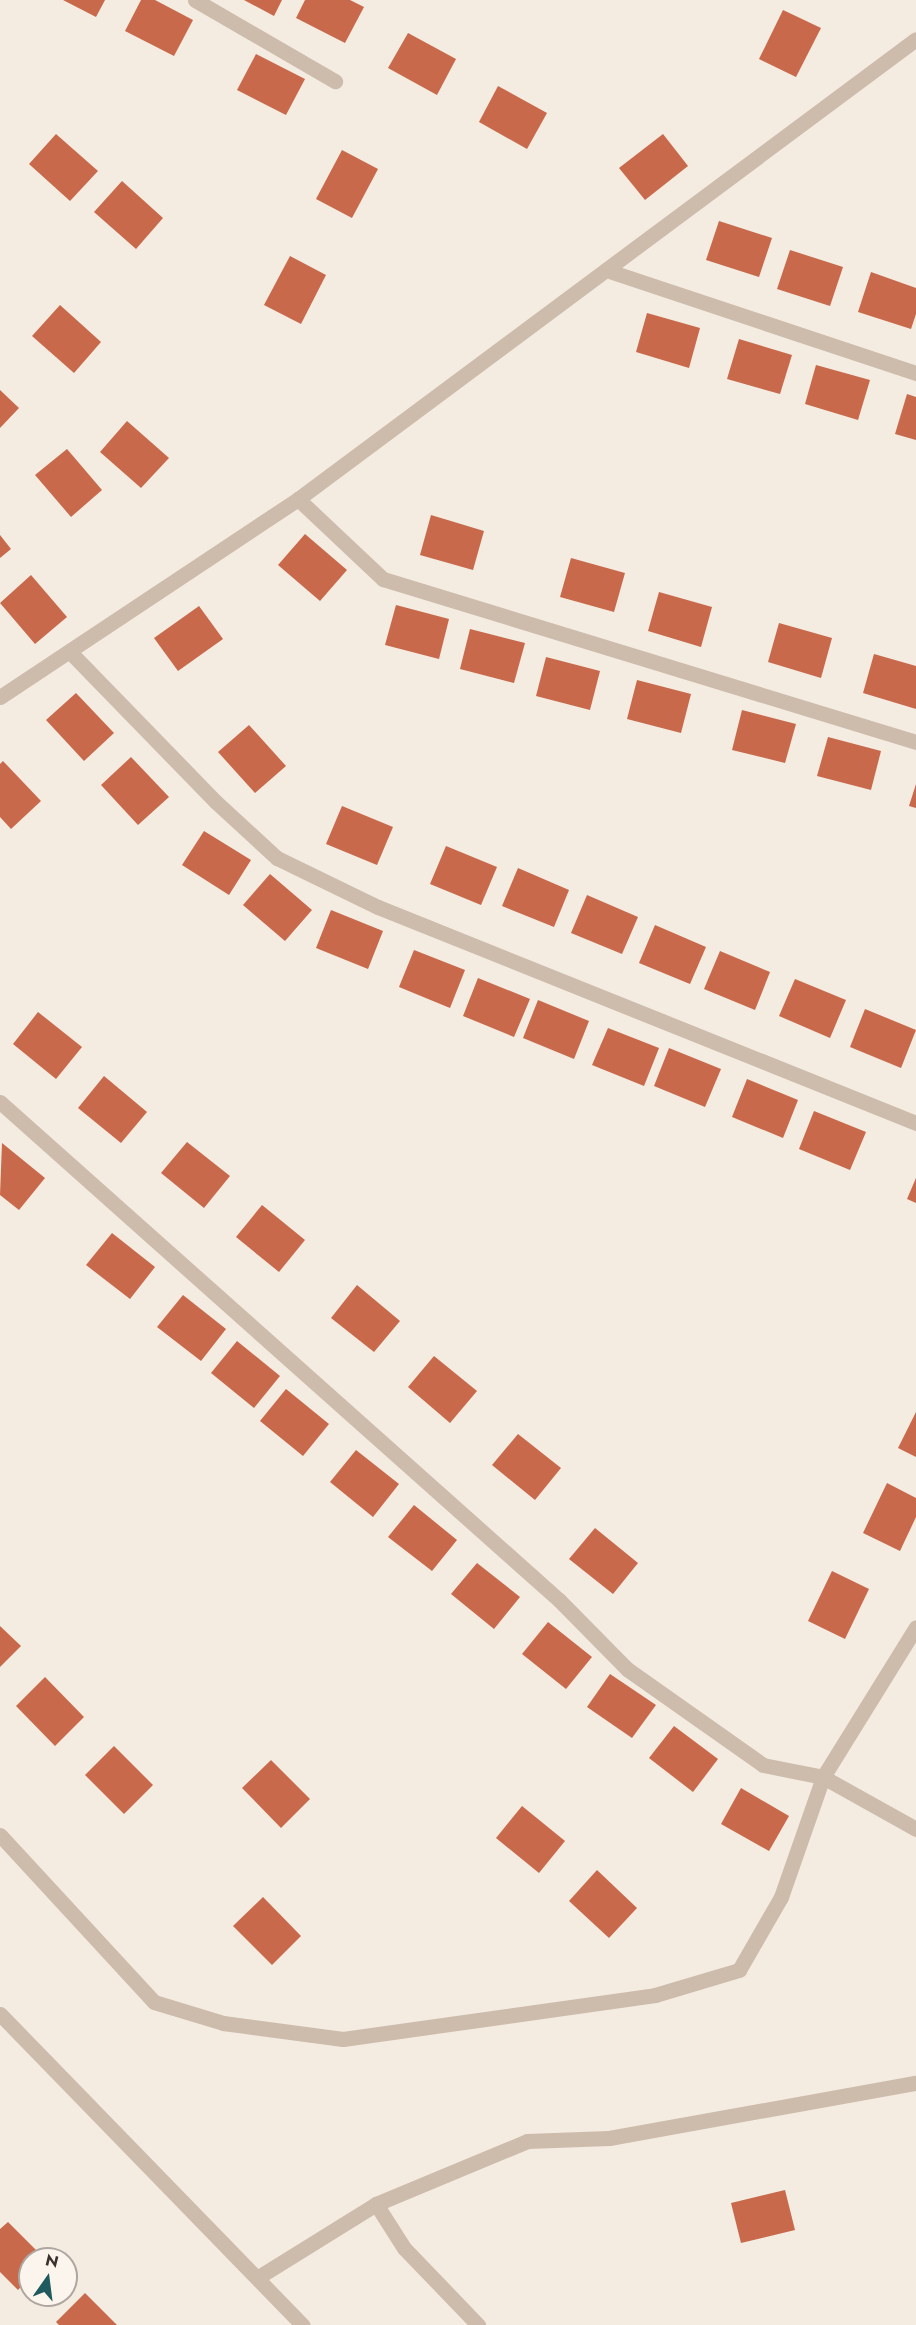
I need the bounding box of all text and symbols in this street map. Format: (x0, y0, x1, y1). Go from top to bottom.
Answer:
north arrow (18, 2247, 78, 2307)
text: N (43, 2248, 61, 2274)

